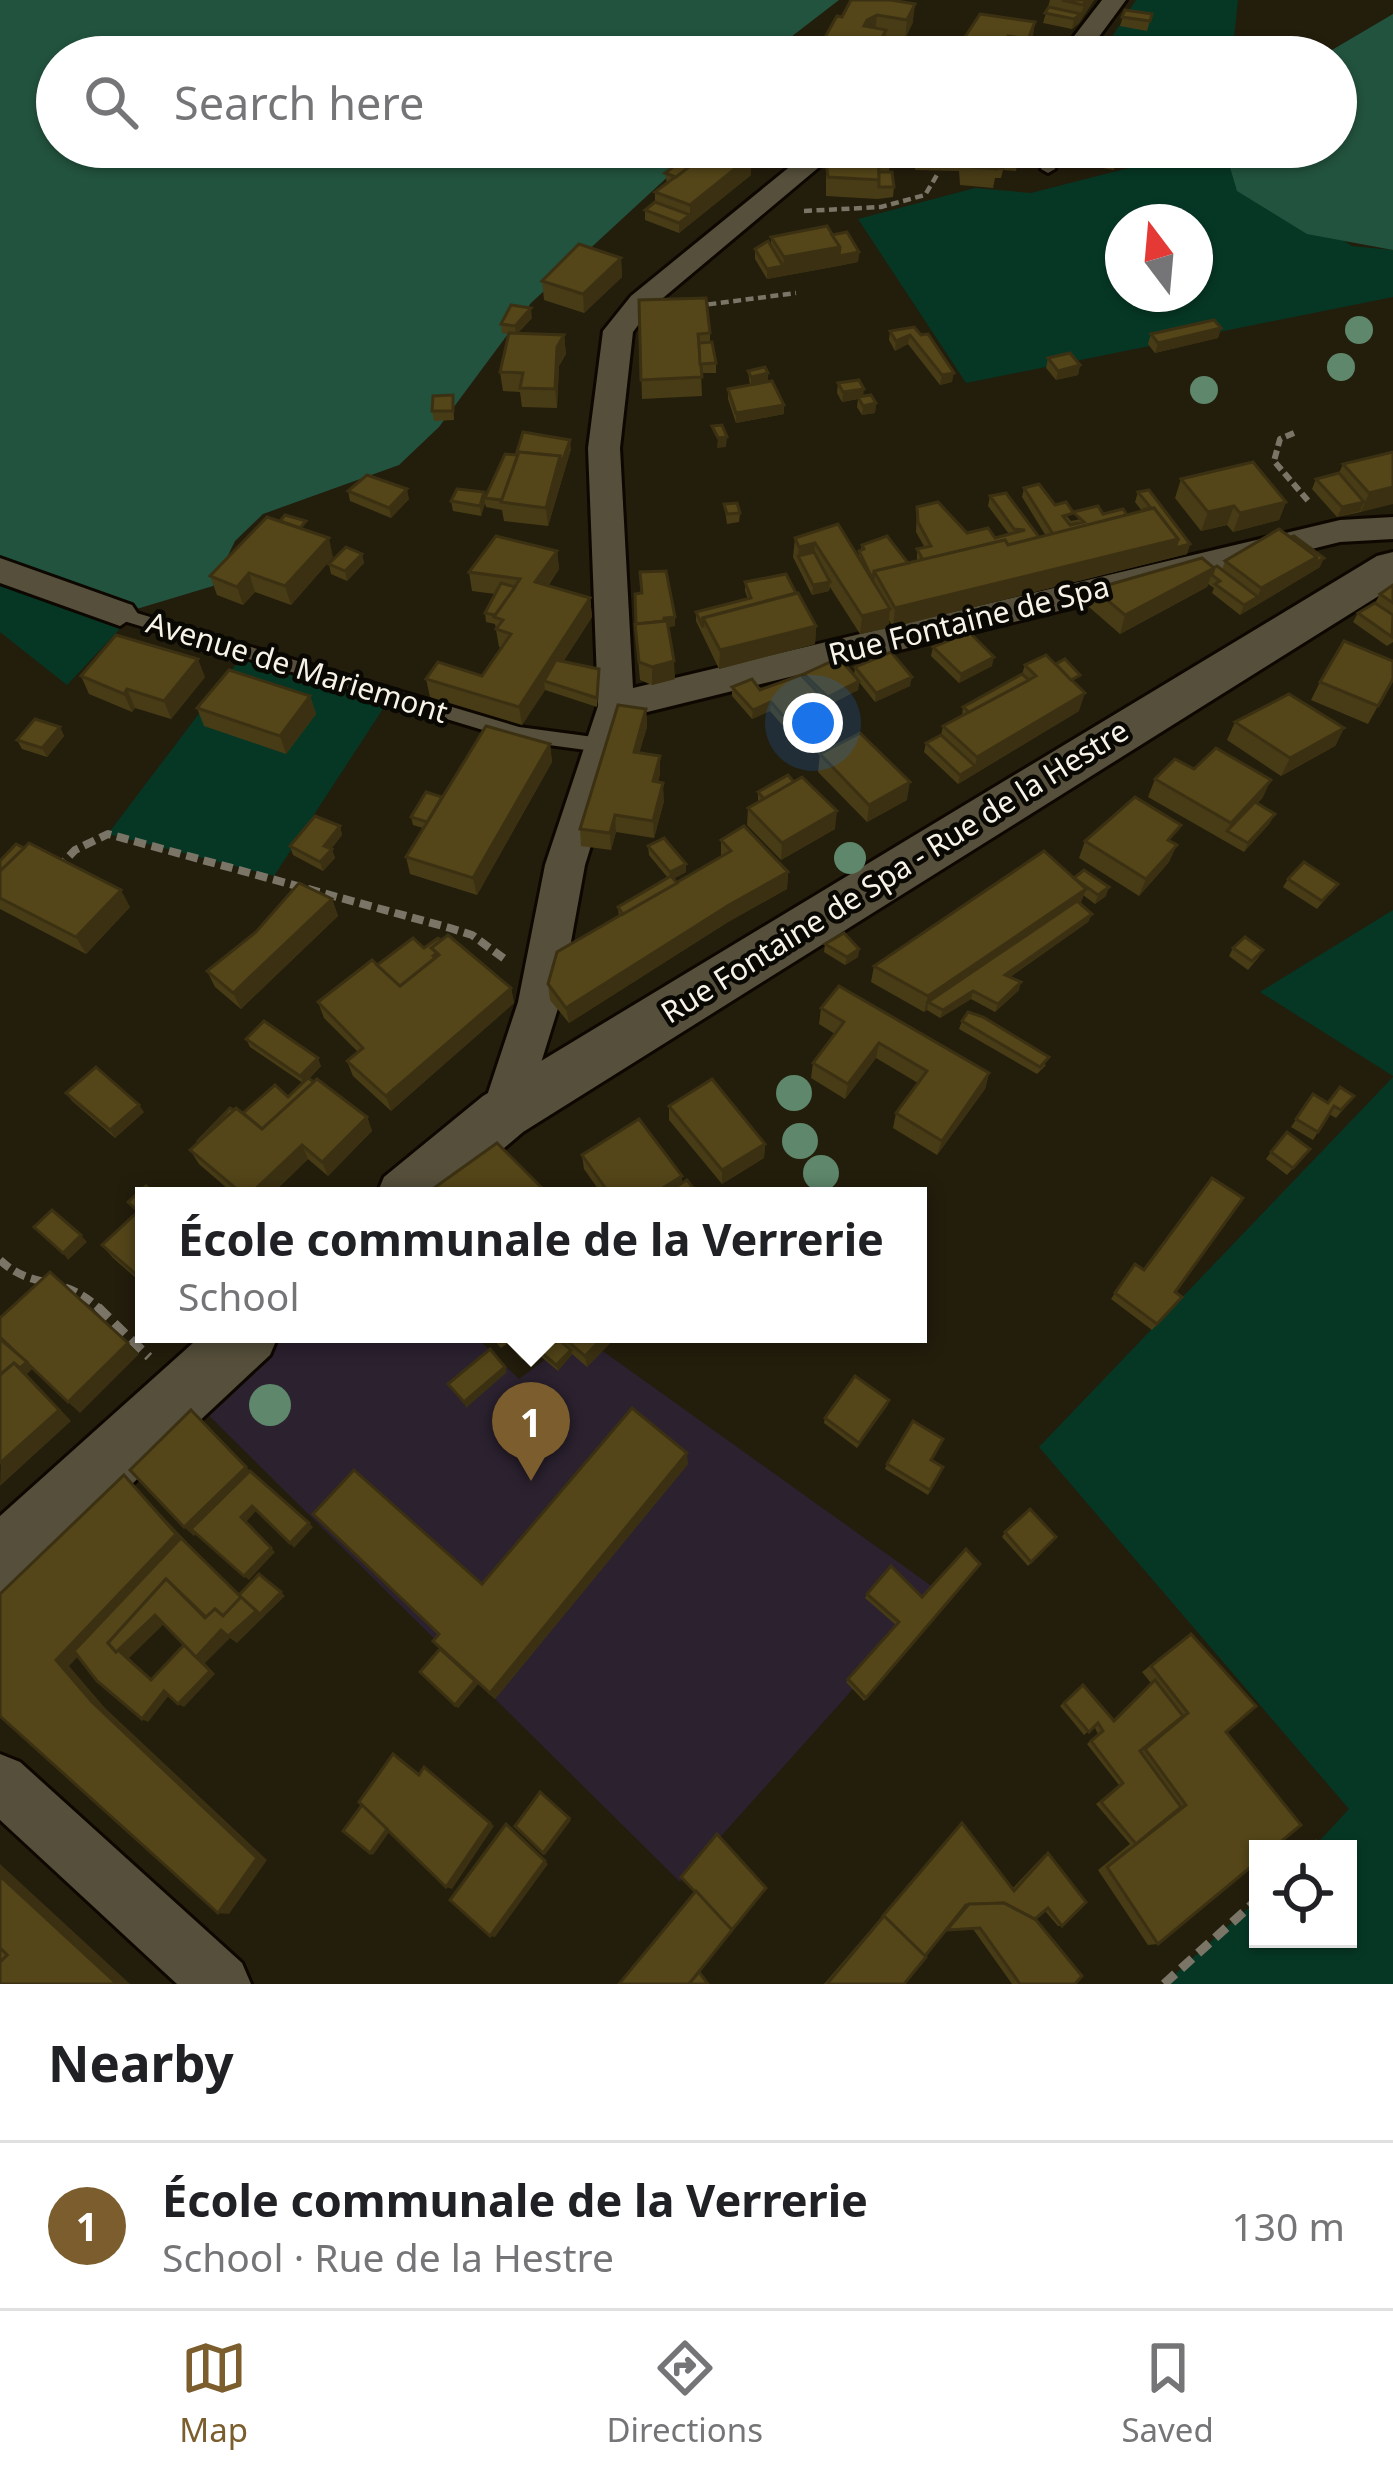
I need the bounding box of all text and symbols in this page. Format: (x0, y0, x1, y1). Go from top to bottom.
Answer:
search box (36, 36, 1357, 168)
icon: search (78, 69, 144, 135)
text: Search here (174, 72, 424, 133)
north arrow (1105, 204, 1213, 312)
street label: Rue Fontaine de Spa (824, 565, 1113, 674)
street label: Avenue de Mariemont (142, 601, 453, 732)
your location (783, 693, 843, 753)
street label: Rue Fontaine de Spa - Rue de la Hestre (653, 709, 1136, 1032)
popup (135, 1187, 927, 1343)
text: École communale de la Verrerie (178, 1208, 884, 1269)
text: School (178, 1269, 300, 1322)
pin: 1 (492, 1382, 570, 1481)
map controls (1249, 1840, 1357, 1948)
button: locate (1249, 1840, 1357, 1948)
text: Nearby (48, 2027, 234, 2097)
text: École communale de la Verrerie (162, 2169, 868, 2230)
text: 1 (76, 2199, 98, 2252)
text: 130 m (1231, 2199, 1345, 2252)
text: School · Rue de la Hestre (162, 2230, 614, 2283)
tab: Map (179, 2335, 248, 2452)
tab: Directions (606, 2335, 763, 2452)
tab: Saved (1121, 2335, 1214, 2452)

